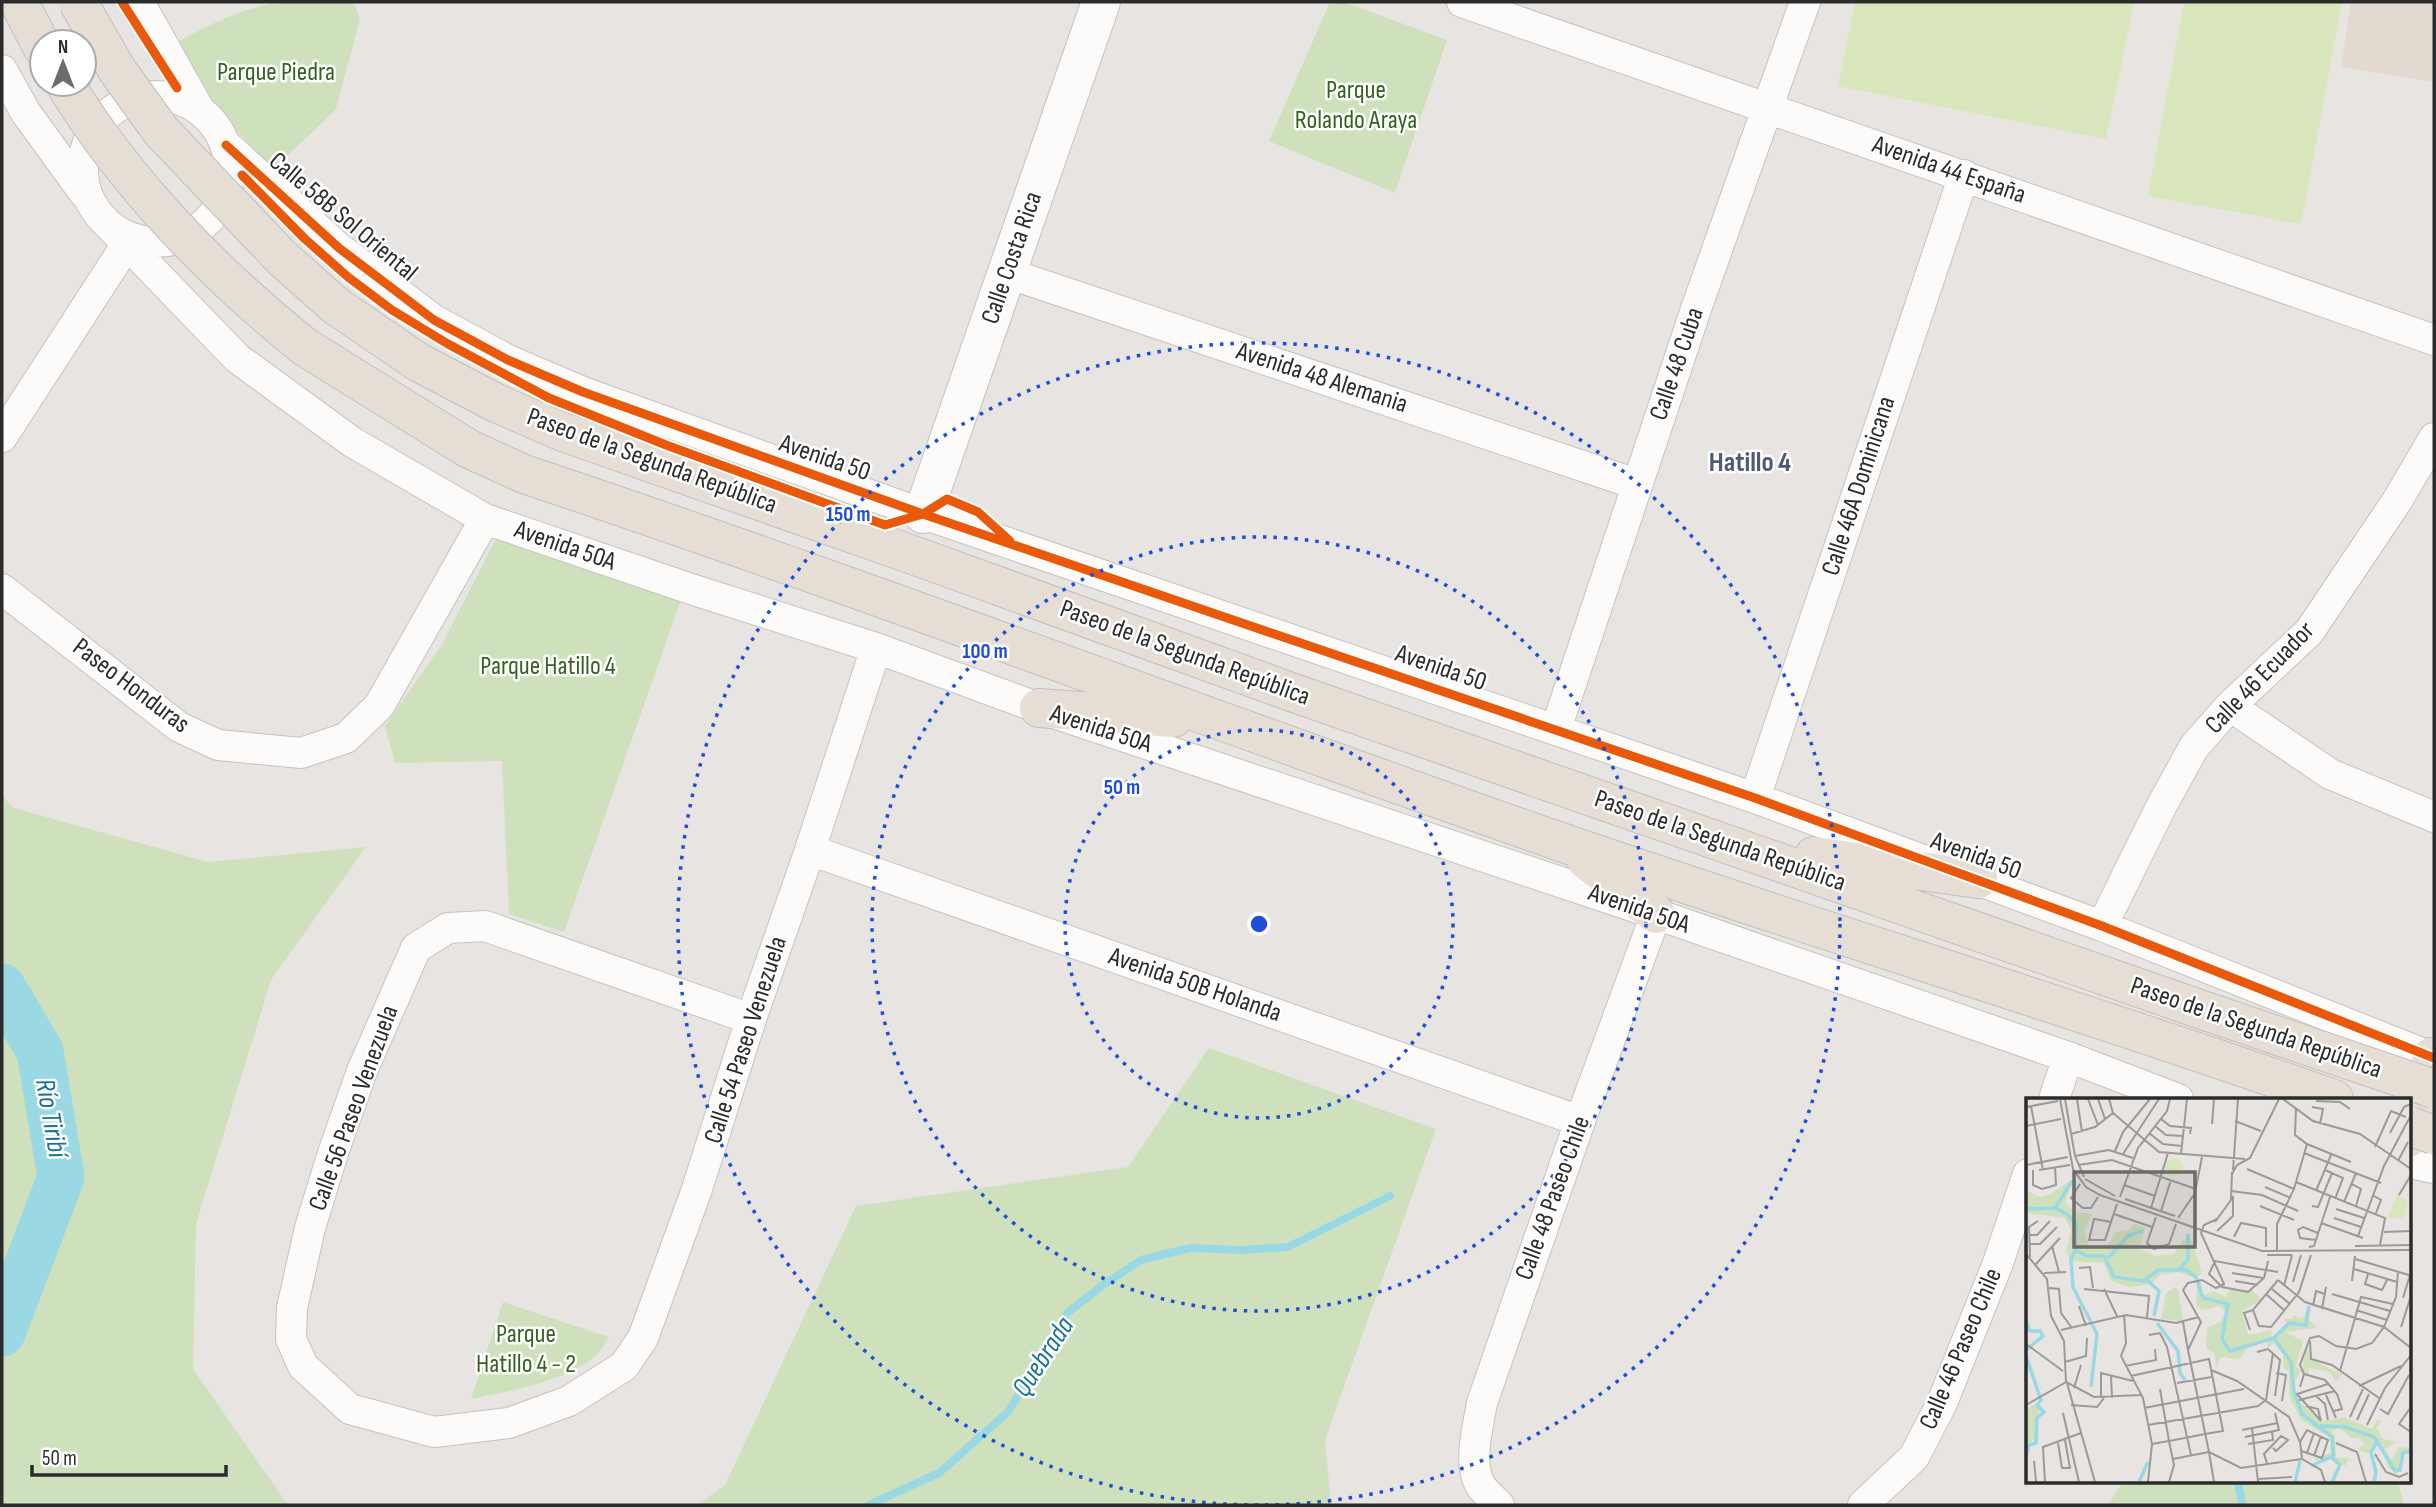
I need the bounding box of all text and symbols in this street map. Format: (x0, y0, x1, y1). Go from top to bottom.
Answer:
north arrow (28, 28, 98, 98)
text: N (58, 36, 68, 59)
park label: Parque Piedra (217, 57, 335, 88)
park label: Parque Rolando Araya (1295, 75, 1417, 136)
street label: Avenida 44 España (1867, 129, 2030, 211)
street label: Calle 58B Sol Oriental (262, 146, 424, 288)
street label: Calle Costa Rica (975, 188, 1049, 328)
street label: Calle 48 Cuba (1643, 304, 1711, 424)
street label: Avenida 48 Alemania (1232, 335, 1411, 420)
street label: Calle 46A Dominicana (1815, 393, 1903, 579)
street label: Paseo de la Segunda República (523, 401, 781, 521)
street label: Avenida 50 (775, 428, 875, 488)
district label: Hatillo 4 (1709, 446, 1791, 479)
text: 150 m (826, 502, 870, 527)
street label: Avenida 50A (509, 514, 621, 578)
street label: Paseo de la Segunda República (1056, 593, 1314, 713)
street label: Calle 46 Ecuador (2199, 615, 2321, 740)
street label: Paseo Honduras (66, 632, 196, 740)
street label: Avenida 50 (1391, 638, 1491, 698)
text: 100 m (962, 639, 1008, 664)
park label: Parque Hatillo 4 (480, 651, 616, 682)
street label: Avenida 50A (1045, 698, 1157, 760)
text: 50 m (1104, 775, 1140, 800)
street label: Paseo de la Segunda República (1590, 783, 1850, 899)
street label: Avenida 50 (1926, 825, 2026, 887)
street label: Avenida 50A (1583, 877, 1695, 941)
centre of rings (1247, 912, 1271, 936)
street label: Calle 54 Paseo Venezuela (698, 933, 794, 1147)
street label: Avenida 50B Holanda (1104, 941, 1285, 1029)
street label: Paseo de la Segunda República (2126, 970, 2386, 1086)
street label: Calle 56 Paseo Venezuela (302, 1001, 406, 1215)
water label: Río Tiribí (28, 1076, 75, 1163)
inset map (2026, 1098, 2412, 1482)
street label: Calle 48 Paseo Chile (1509, 1112, 1597, 1284)
street label: Calle 46 Paseo Chile (1913, 1264, 2009, 1434)
water label: Quebrada (1005, 1310, 1081, 1403)
park label: Parque Hatillo 4 - 2 (476, 1319, 576, 1380)
scale bar (32, 1434, 226, 1478)
text: 50 m (42, 1446, 77, 1471)

